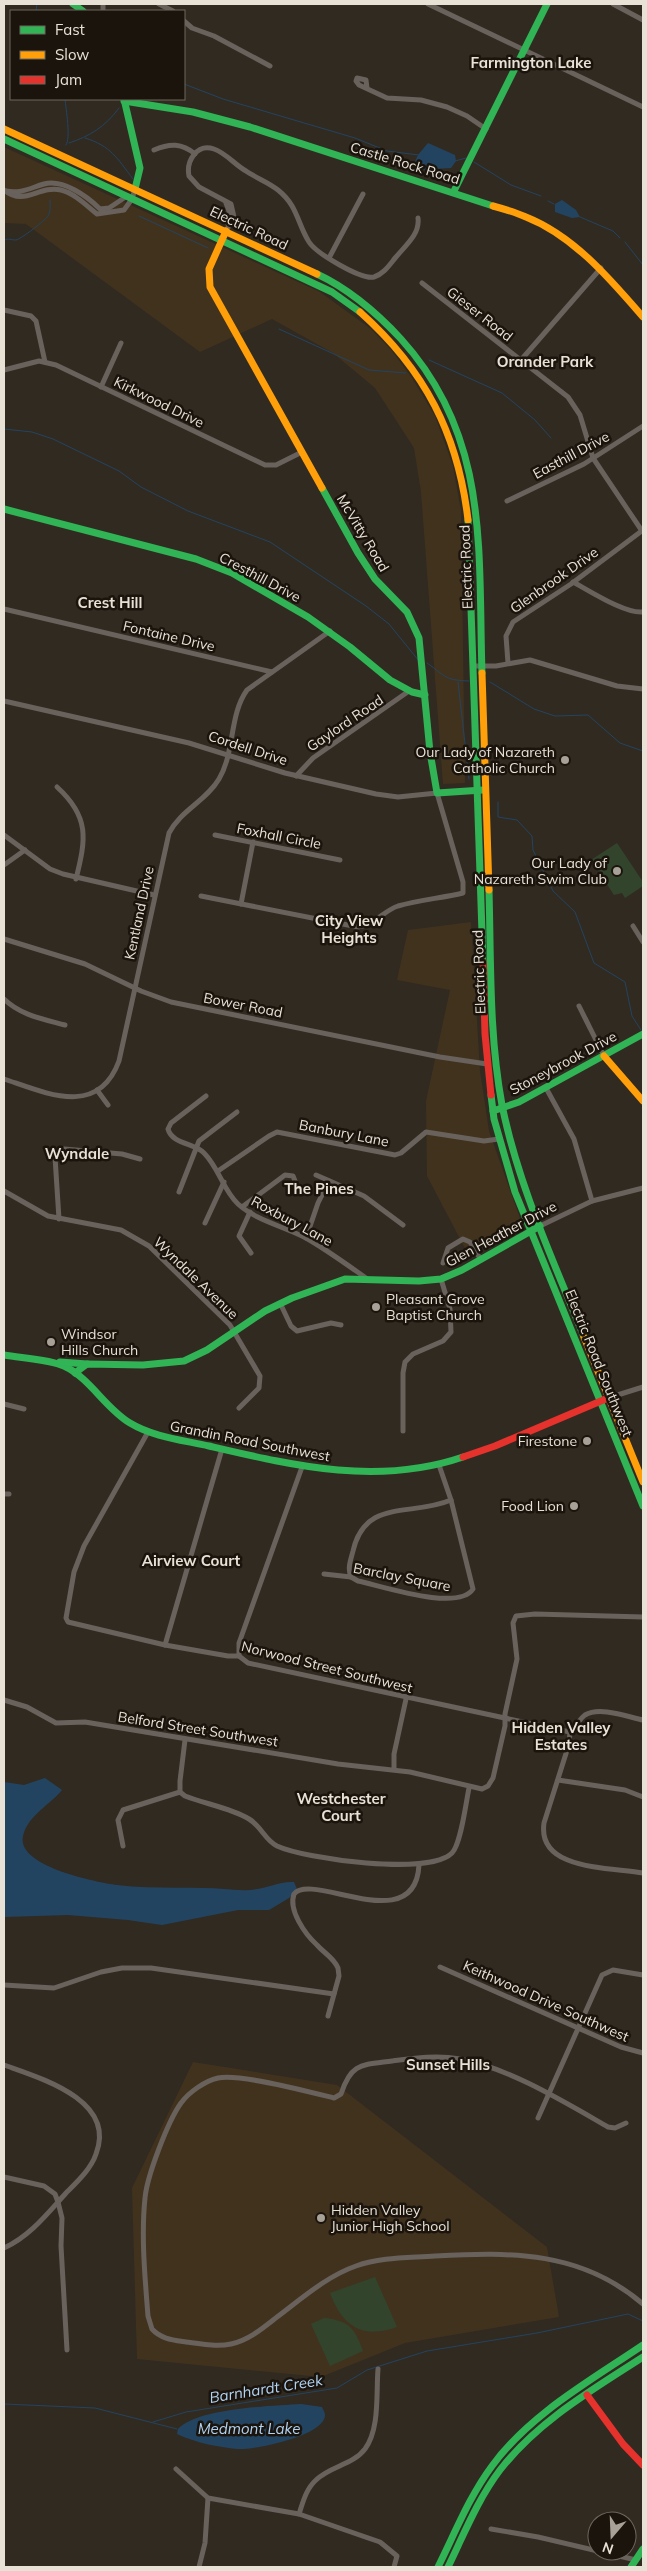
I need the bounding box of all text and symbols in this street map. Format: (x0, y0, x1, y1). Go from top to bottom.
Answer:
legend (10, 10, 185, 100)
text: Fast (55, 20, 85, 39)
text: Slow (55, 45, 89, 64)
district label: Farmington Lake (471, 53, 591, 72)
text: Jam (55, 70, 82, 89)
street label: Castle Rock Road (348, 138, 462, 188)
street label: Electric Road (207, 202, 291, 254)
street label: Gieser Road (443, 283, 517, 345)
district label: Orander Park (497, 352, 594, 371)
street label: Kirkwood Drive (111, 372, 207, 432)
street label: Easthill Drive (530, 427, 612, 483)
street label: McVitty Road (333, 491, 393, 575)
street label: Electric Road (456, 525, 476, 609)
street label: Glenbrook Drive (506, 543, 602, 617)
street label: Cresthill Drive (216, 548, 304, 606)
district label: Crest Hill (78, 593, 142, 612)
street label: Fontaine Drive (121, 617, 217, 655)
street label: Gaylord Road (303, 691, 387, 755)
street label: Cordell Drive (206, 727, 290, 769)
place label: Our Lady of Nazareth Catholic Church (415, 743, 555, 777)
marker: Our Lady of Nazareth Catholic Church (559, 754, 571, 766)
street label: Foxhall Circle (235, 819, 323, 853)
place label: Our Lady of Nazareth Swim Club (474, 854, 607, 888)
street label: Kentland Drive (120, 865, 158, 961)
marker: Our Lady of Nazareth Swim Club (611, 865, 623, 877)
district label: City View Heights (315, 911, 384, 947)
street label: Electric Road (469, 930, 489, 1014)
street label: Bower Road (202, 989, 284, 1021)
street label: Stoneybrook Drive (506, 1027, 620, 1099)
street label: Banbury Lane (298, 1115, 390, 1151)
district label: Wyndale (45, 1144, 109, 1163)
district label: The Pines (284, 1179, 354, 1198)
street label: Roxbury Lane (248, 1192, 336, 1250)
street label: Glen Heather Drive (442, 1197, 560, 1271)
street label: Wyndale Avenue (150, 1233, 242, 1323)
street label: Electric Road Southwest (561, 1287, 637, 1439)
place label: Pleasant Grove Baptist Church (386, 1290, 485, 1324)
marker: Pleasant Grove Baptist Church (370, 1301, 382, 1313)
place label: Windsor Hills Church (61, 1325, 138, 1359)
marker: Windsor Hills Church (45, 1336, 57, 1348)
street label: Grandin Road Southwest (168, 1417, 332, 1465)
place label: Firestone (518, 1432, 577, 1450)
marker: Firestone (581, 1435, 593, 1447)
place label: Food Lion (501, 1497, 564, 1515)
marker: Food Lion (568, 1500, 580, 1512)
district label: Airview Court (142, 1551, 241, 1570)
street label: Barclay Square (352, 1559, 452, 1595)
street label: Norwood Street Southwest (240, 1637, 415, 1697)
street label: Belford Street Southwest (117, 1707, 279, 1751)
district label: Hidden Valley Estates (512, 1718, 611, 1754)
district label: Westchester Court (296, 1789, 386, 1825)
street label: Keithwood Drive Southwest (460, 1956, 632, 2046)
district label: Sunset Hills (406, 2055, 490, 2074)
place label: Hidden Valley Junior High School (331, 2201, 449, 2235)
marker: Hidden Valley Junior High School (315, 2212, 327, 2224)
water label: Barnhardt Creek (208, 2370, 325, 2407)
water label: Medmont Lake (198, 2419, 300, 2438)
north arrow (587, 2511, 637, 2561)
text: N (600, 2538, 616, 2559)

